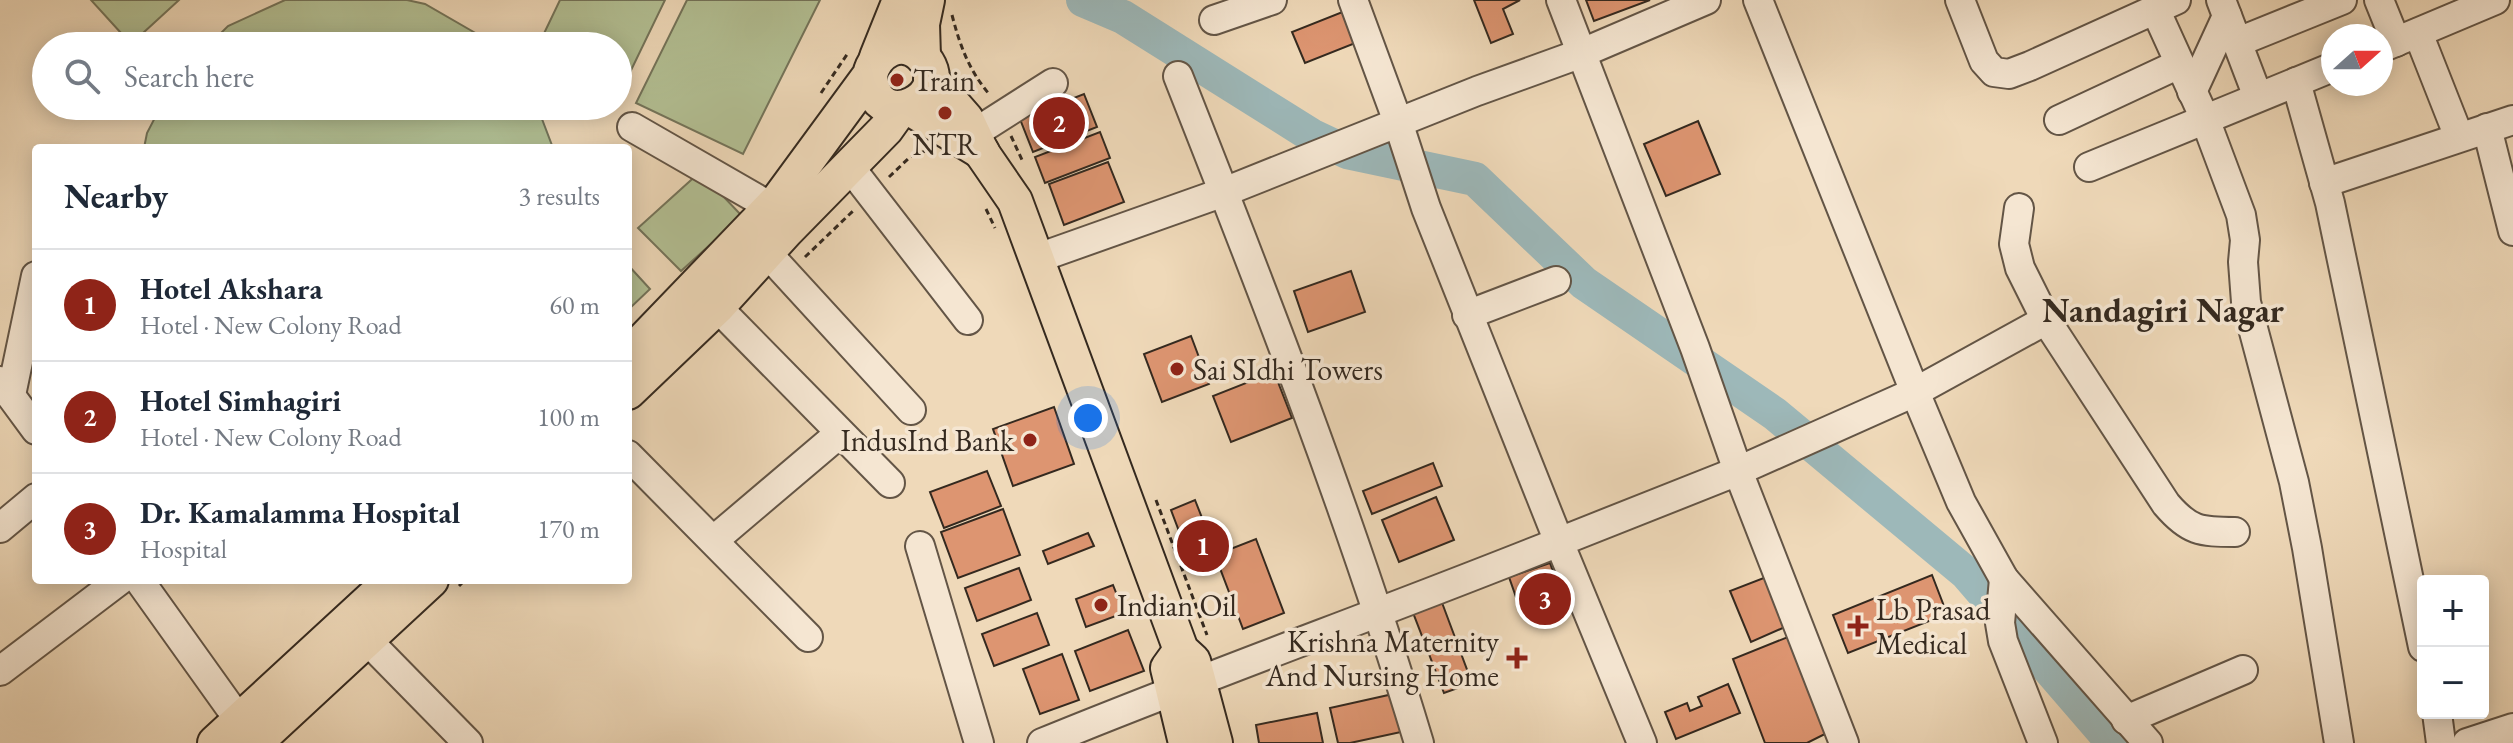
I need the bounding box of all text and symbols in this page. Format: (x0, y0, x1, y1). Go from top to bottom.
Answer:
north arrow (2321, 24, 2393, 96)
search box (32, 32, 632, 120)
icon: search (60, 54, 104, 98)
text: Search here (124, 57, 254, 96)
place label: Train (913, 61, 975, 100)
marker: Train (888, 71, 906, 89)
pin: 2 (1033, 93, 1085, 153)
marker: NTR (936, 104, 954, 122)
place label: NTR (912, 125, 978, 164)
text: Nearby (64, 174, 168, 218)
text: 3 results (519, 179, 600, 213)
text: Hotel Akshara (140, 269, 323, 308)
text: 1 (83, 288, 97, 322)
text: 60 m (550, 288, 600, 322)
district label: Nandagiri Nagar (2042, 288, 2284, 332)
text: Hotel · New Colony Road (140, 308, 402, 342)
place label: Sai SIdhi Towers (1193, 350, 1383, 389)
marker: Sai SIdhi Towers (1168, 360, 1186, 378)
text: Hotel Simhagiri (140, 381, 341, 420)
your location (1068, 398, 1108, 438)
text: 2 (83, 400, 97, 434)
text: 100 m (537, 400, 600, 434)
text: Hotel · New Colony Road (140, 420, 402, 454)
place label: IndusInd Bank (841, 421, 1015, 460)
marker: IndusInd Bank (1021, 431, 1039, 449)
text: Dr. Kamalamma Hospital (140, 493, 460, 532)
text: 3 (83, 512, 97, 546)
text: 170 m (537, 512, 600, 546)
pin: 1 (1177, 516, 1229, 576)
text: Hospital (140, 532, 227, 566)
pin: 3 (1519, 569, 1571, 629)
map controls (2417, 575, 2489, 719)
button: + (2417, 575, 2489, 647)
place label: Indian Oil (1117, 586, 1237, 625)
place label: Lb Prasad Medical (1876, 590, 1991, 663)
marker: Indian Oil (1092, 596, 1110, 614)
marker: Lb Prasad Medical (1847, 615, 1869, 637)
place label: Krishna Maternity And Nursing Home (1265, 622, 1500, 695)
marker: Krishna Maternity And Nursing Home (1506, 647, 1528, 669)
button: − (2417, 647, 2489, 719)

